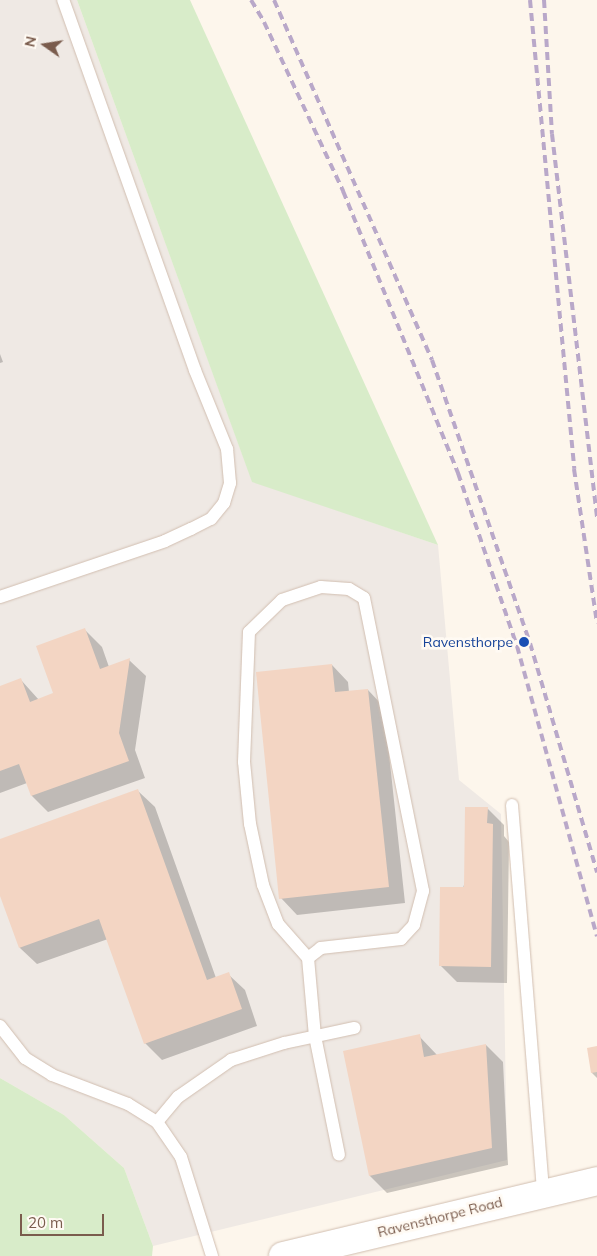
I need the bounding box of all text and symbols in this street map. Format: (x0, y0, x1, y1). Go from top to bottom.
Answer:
north arrow (20, 20, 70, 70)
text: N (20, 34, 40, 49)
place label: Ravensthorpe (423, 634, 513, 650)
marker: Ravensthorpe (517, 635, 531, 649)
street label: Ravensthorpe Road (376, 1193, 504, 1241)
scale bar (22, 1204, 106, 1236)
text: 20 m (28, 1213, 63, 1232)

